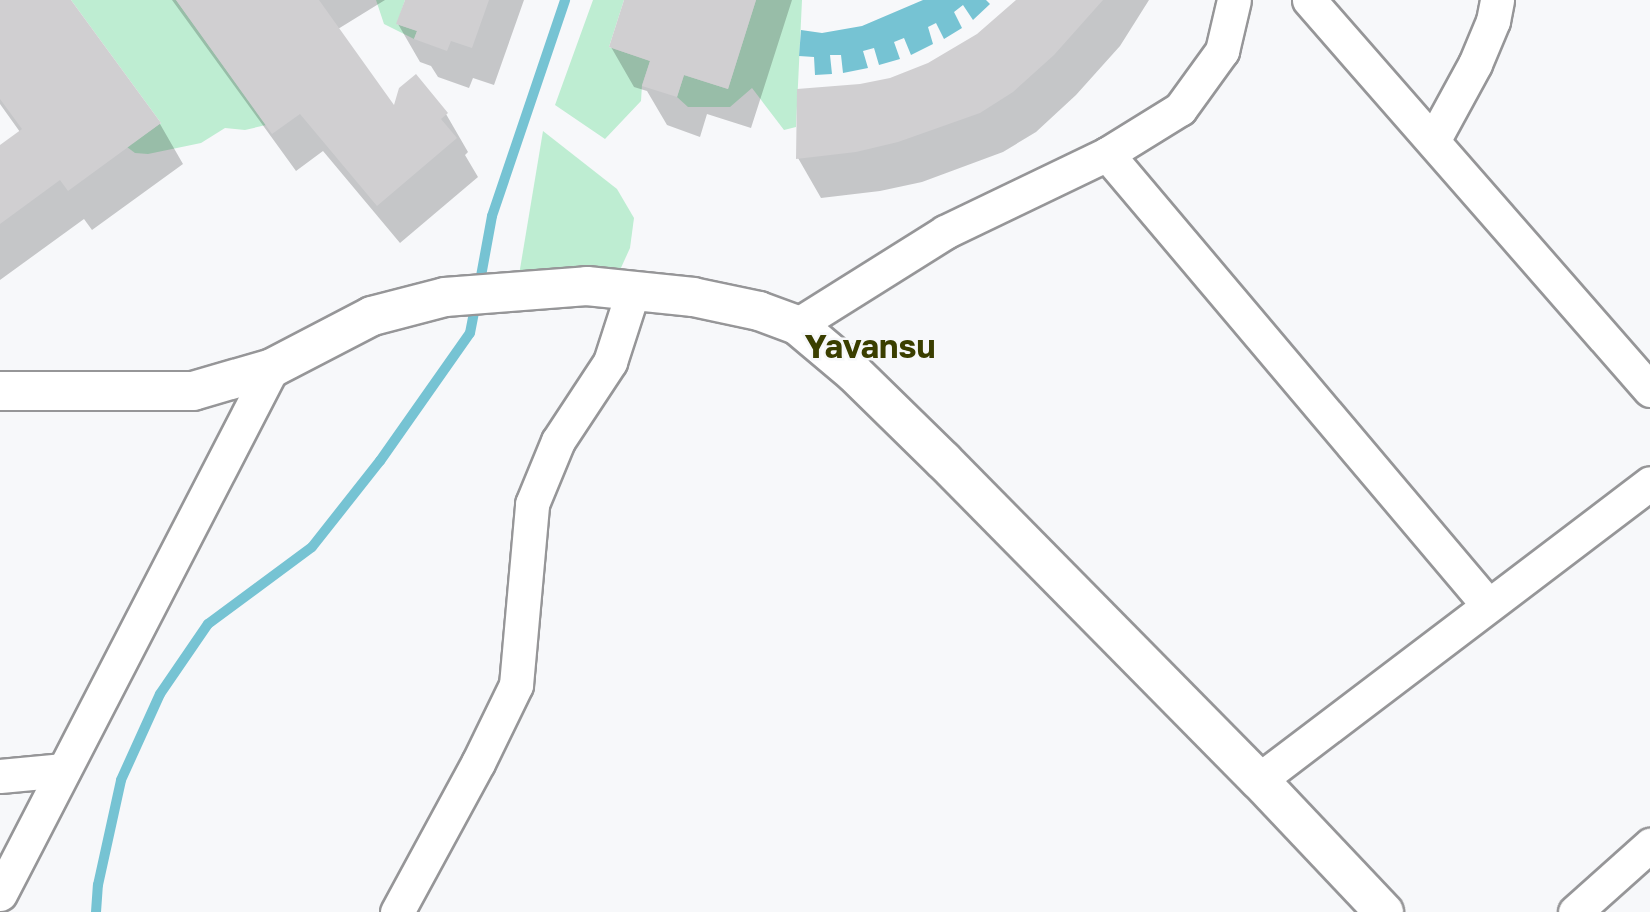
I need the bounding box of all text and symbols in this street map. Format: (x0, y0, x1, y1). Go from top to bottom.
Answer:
district label: Yavansu (805, 327, 935, 365)

